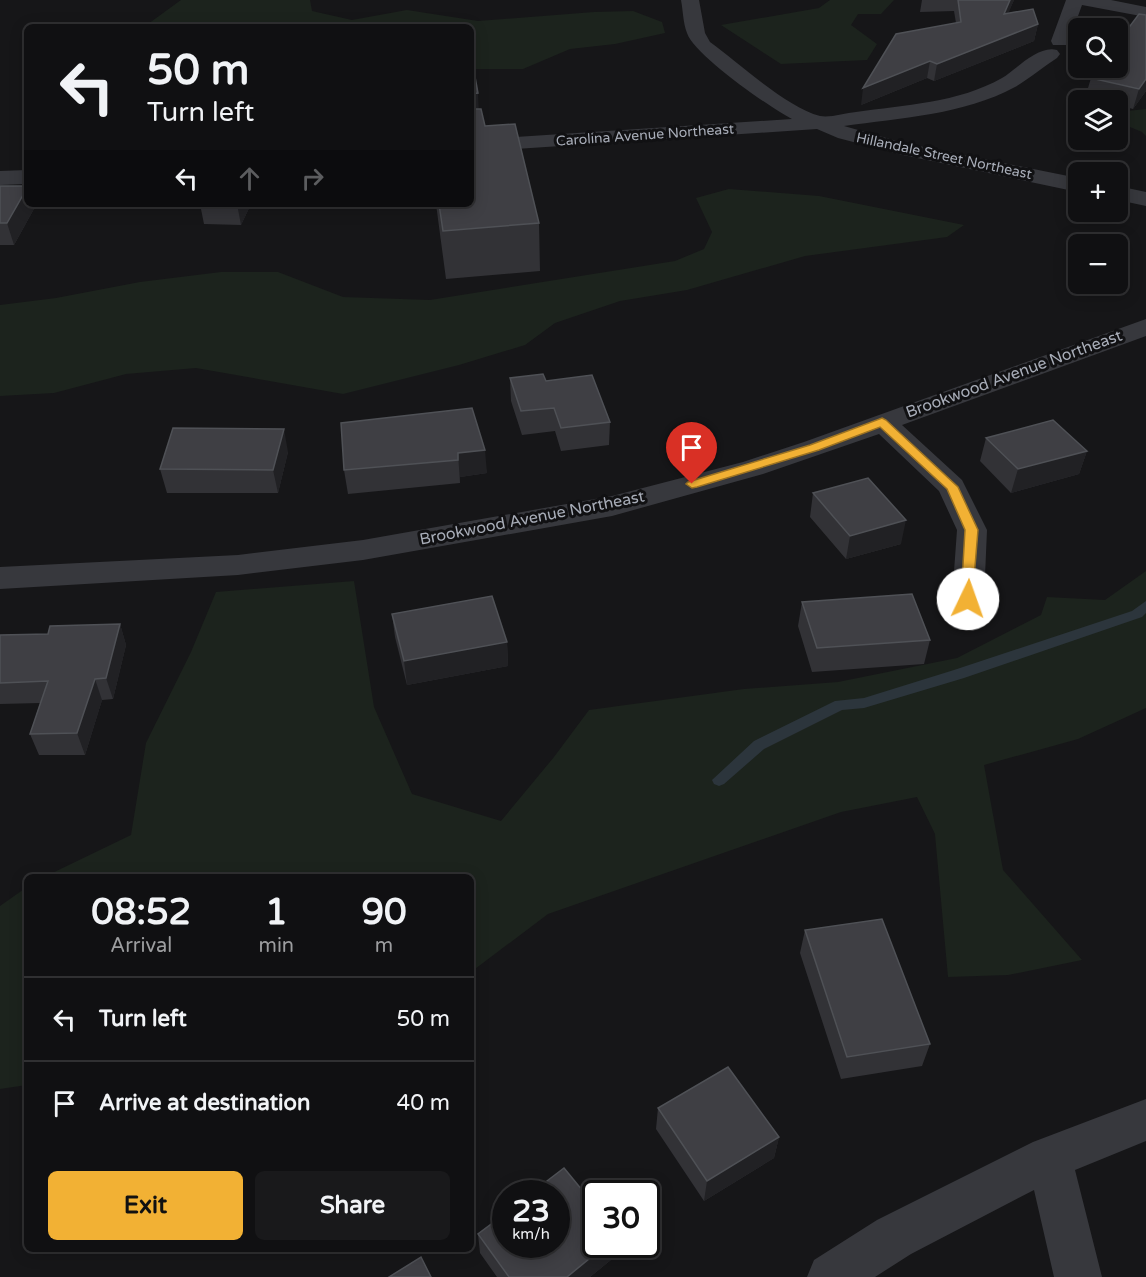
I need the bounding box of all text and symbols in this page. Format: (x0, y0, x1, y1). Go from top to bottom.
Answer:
map controls (1068, 18, 1128, 294)
button: search (1068, 18, 1128, 78)
text: 50 m (147, 45, 249, 96)
icon: left (48, 48, 126, 126)
button: layers (1068, 90, 1128, 150)
text: Turn left (147, 96, 254, 129)
street label: Carolina Avenue Northeast (555, 120, 735, 150)
street label: Hillandale Street Northeast (855, 129, 1034, 183)
icon: left (170, 162, 203, 195)
icon: ahead (233, 162, 266, 195)
icon: right (296, 162, 329, 195)
button: + (1068, 162, 1128, 222)
button: − (1068, 234, 1128, 294)
street label: Brookwood Avenue Northeast (903, 325, 1125, 423)
pin (666, 422, 717, 484)
icon: arrive (675, 431, 708, 464)
street label: Brookwood Avenue Northeast (418, 486, 646, 550)
position arrow (936, 567, 1000, 631)
text: 08:52 (91, 891, 191, 934)
text: 1 (265, 891, 288, 934)
text: 90 (361, 891, 407, 934)
text: Arrival (110, 934, 172, 958)
text: min (259, 934, 294, 958)
text: m (375, 934, 393, 958)
icon: left (48, 1003, 81, 1036)
text: Turn left (99, 1006, 187, 1032)
text: 50 m (396, 1006, 450, 1032)
icon: arrive (48, 1087, 81, 1120)
text: Arrive at destination (99, 1090, 310, 1116)
text: 40 m (396, 1090, 450, 1116)
button: Exit (48, 1171, 243, 1240)
button: Share (255, 1171, 450, 1240)
speed limit sign: 30 (582, 1180, 660, 1258)
text: 23 (512, 1193, 550, 1230)
text: km/h (512, 1225, 550, 1243)

